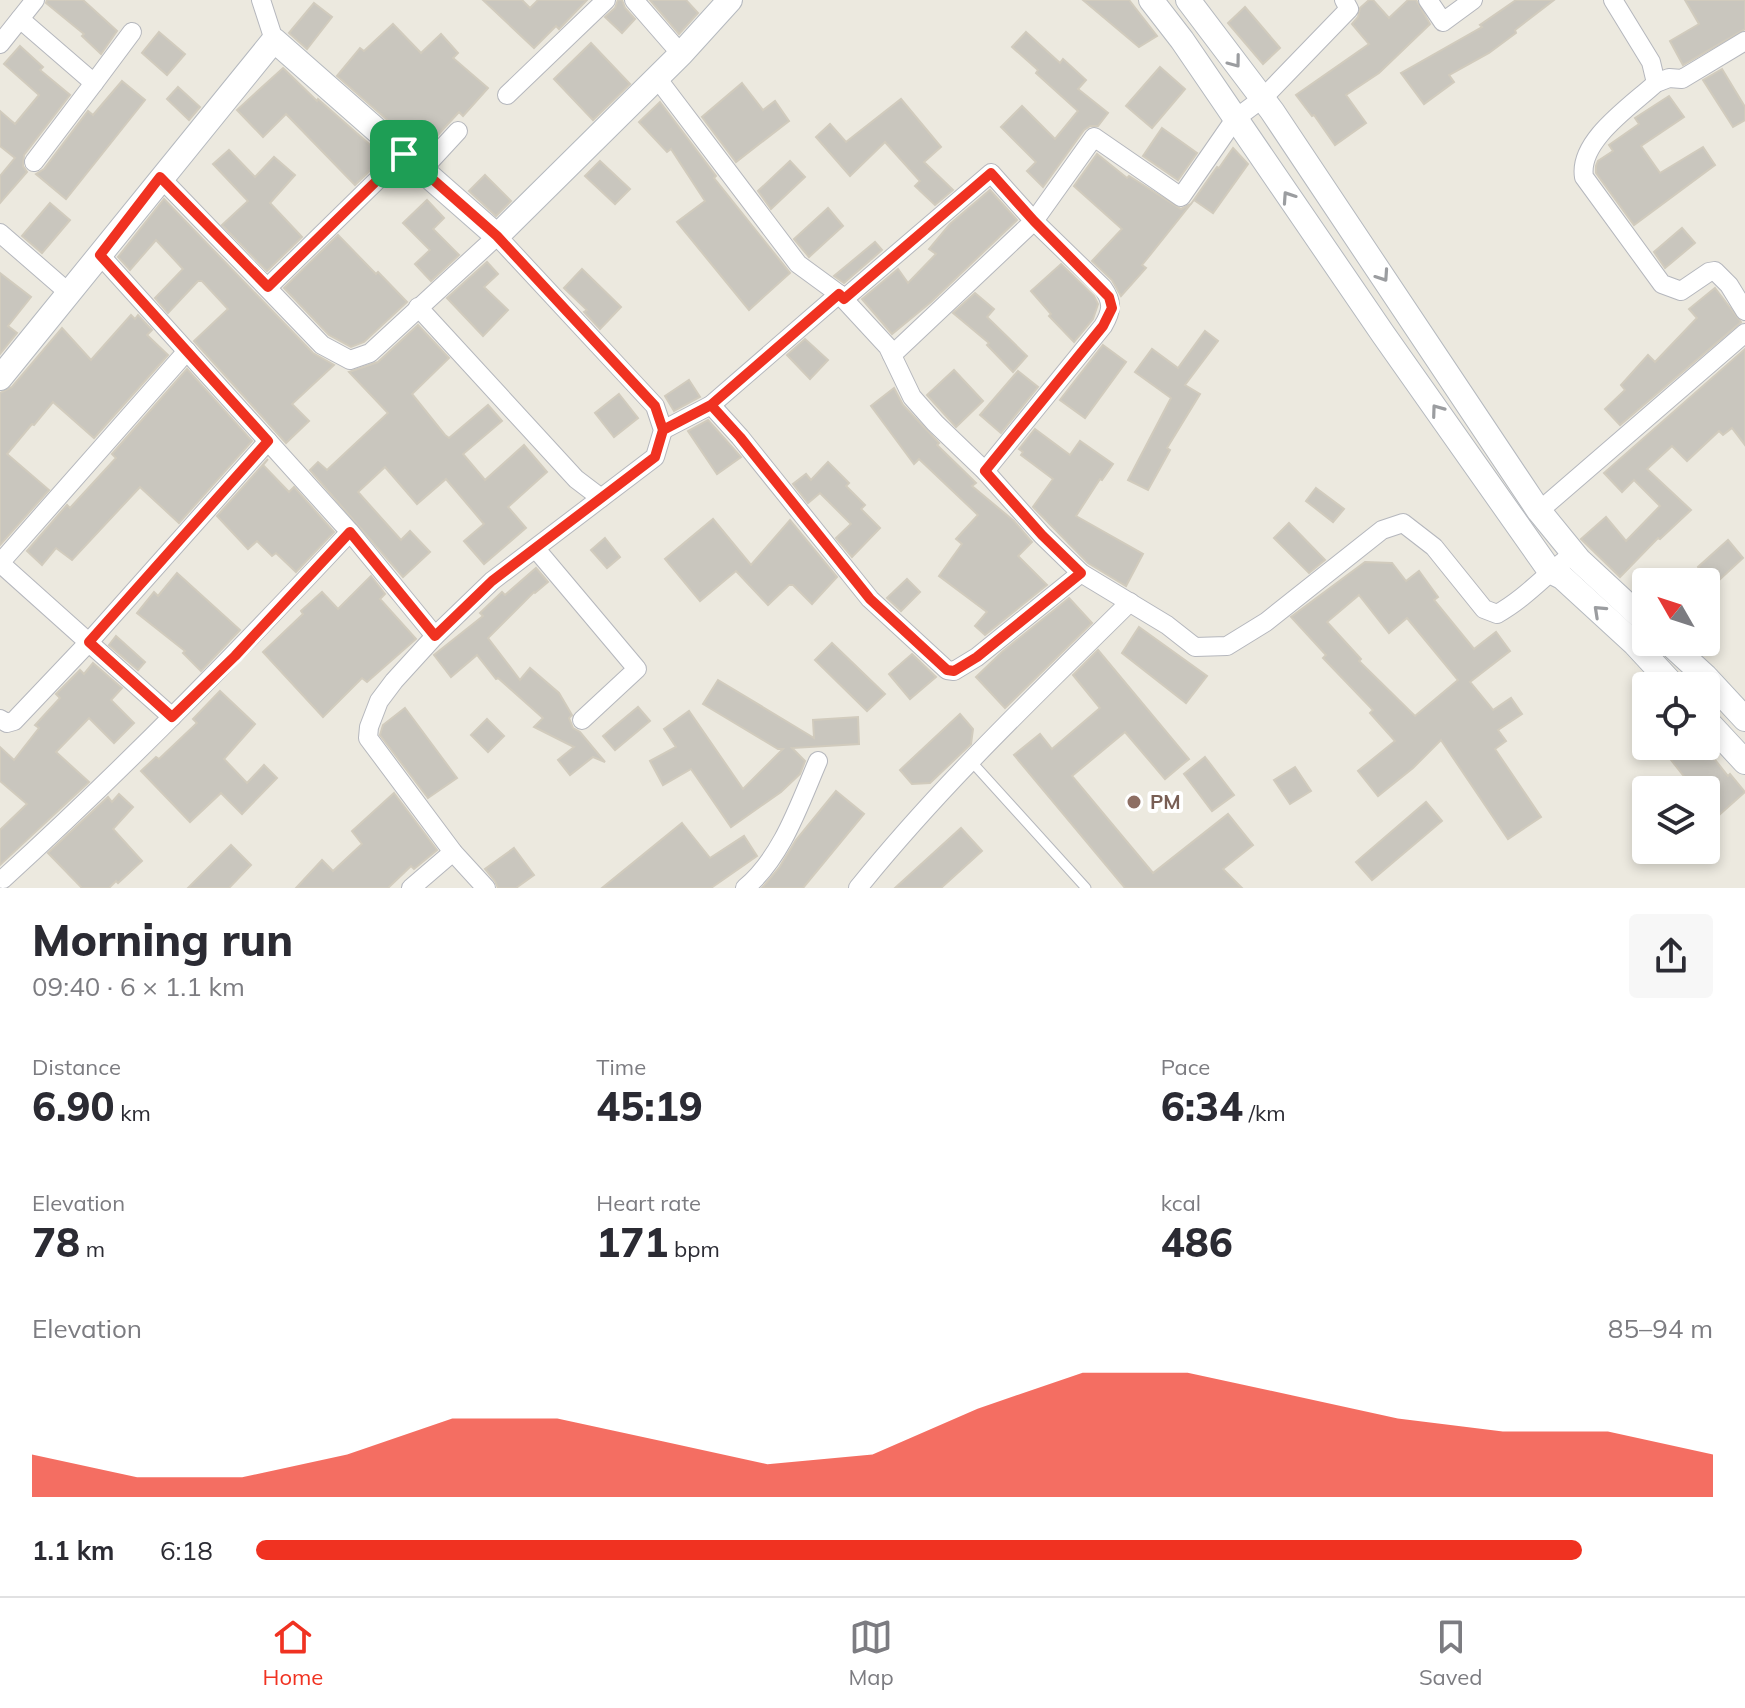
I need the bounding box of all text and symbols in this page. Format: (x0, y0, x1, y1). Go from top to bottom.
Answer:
one-way arrow (1226, 53, 1240, 68)
pin (370, 120, 438, 188)
icon: arrive (382, 132, 426, 176)
one-way arrow (1283, 191, 1298, 205)
one-way arrow (1374, 267, 1389, 282)
one-way arrow (1432, 405, 1447, 419)
north arrow (1632, 568, 1720, 656)
map controls (1632, 568, 1720, 864)
one-way arrow (1594, 606, 1608, 621)
button: locate (1632, 672, 1720, 760)
button: layers (1632, 776, 1720, 864)
place label: PM (1150, 789, 1181, 814)
marker: PM (1125, 793, 1143, 811)
text: Morning run (32, 912, 293, 967)
button: share (1629, 914, 1713, 998)
text: 09:40 · 6 × 1.1 km (32, 970, 245, 1003)
text: Distance (32, 1053, 121, 1081)
text: Time (596, 1053, 646, 1081)
text: Pace (1161, 1053, 1210, 1081)
text: 6.90 (32, 1081, 114, 1131)
text: 45:19 (596, 1081, 703, 1131)
text: 6:34 (1161, 1081, 1243, 1131)
text: km (114, 1099, 151, 1127)
text: /km (1243, 1099, 1286, 1127)
text: Elevation (32, 1189, 125, 1217)
text: Heart rate (596, 1189, 701, 1217)
text: kcal (1161, 1189, 1201, 1217)
text: 78 (32, 1217, 80, 1267)
text: 171 (596, 1217, 668, 1267)
text: 486 (1161, 1217, 1233, 1267)
text: m (80, 1235, 105, 1263)
text: bpm (668, 1235, 720, 1263)
text: Elevation (32, 1312, 142, 1345)
text: 85–94 m (1608, 1312, 1713, 1345)
text: 1.1 km (32, 1534, 115, 1567)
text: 6:18 (160, 1534, 213, 1567)
tab: Home (263, 1615, 323, 1691)
tab: Map (848, 1615, 894, 1691)
tab: Saved (1419, 1615, 1482, 1691)

